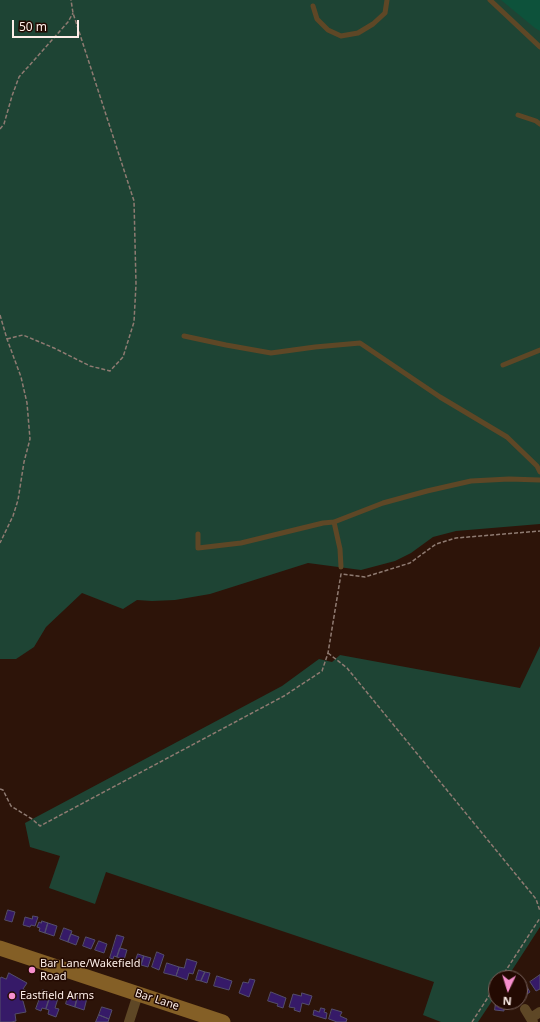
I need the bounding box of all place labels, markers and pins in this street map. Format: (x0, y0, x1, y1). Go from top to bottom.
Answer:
place label: Bar Lane/Wakefield Road (40, 957, 140, 983)
marker: Bar Lane/Wakefield Road (27, 965, 37, 975)
place label: Eastfield Arms (20, 989, 94, 1003)
marker: Eastfield Arms (7, 991, 17, 1001)

